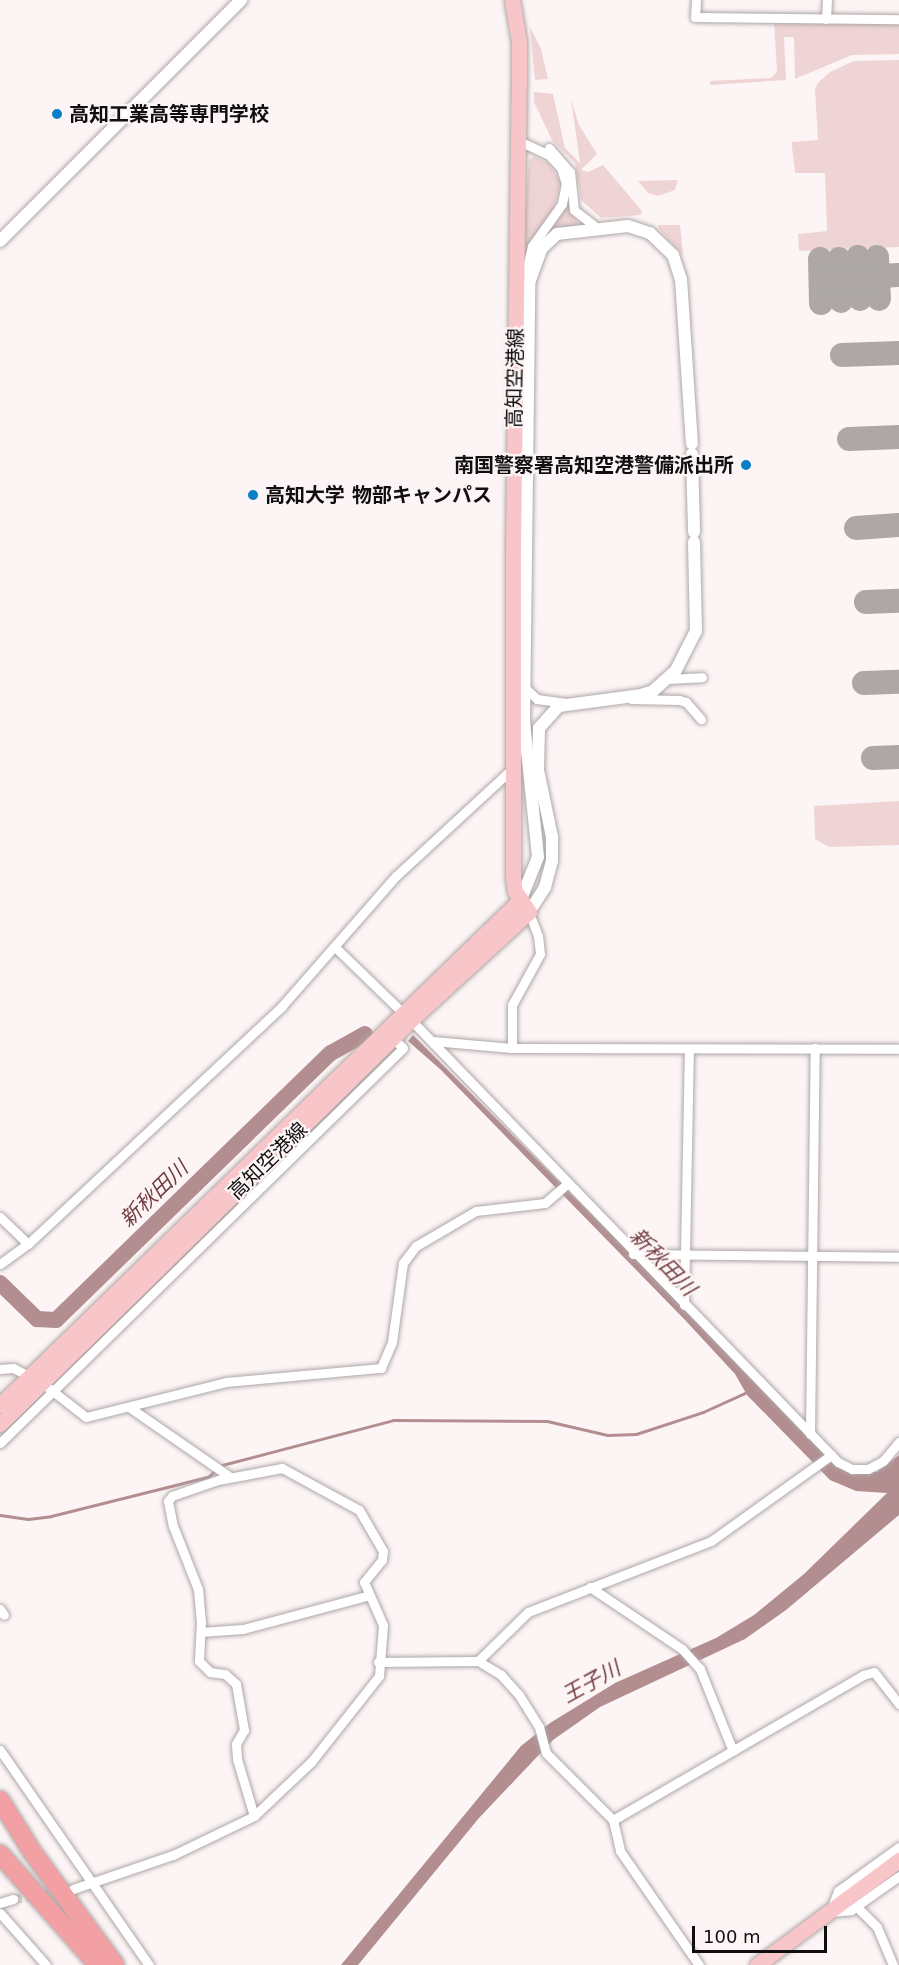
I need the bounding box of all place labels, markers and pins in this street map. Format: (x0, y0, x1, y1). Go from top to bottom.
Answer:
place label: 高知工業高等専門学校 (69, 102, 269, 126)
marker: 高知工業高等専門学校 (50, 107, 64, 121)
place label: 南国警察署高知空港警備派出所 (454, 453, 734, 477)
marker: 南国警察署高知空港警備派出所 (739, 458, 753, 472)
place label: 高知大学 物部キャンパス (265, 483, 492, 507)
marker: 高知大学 物部キャンパス (246, 488, 260, 502)

